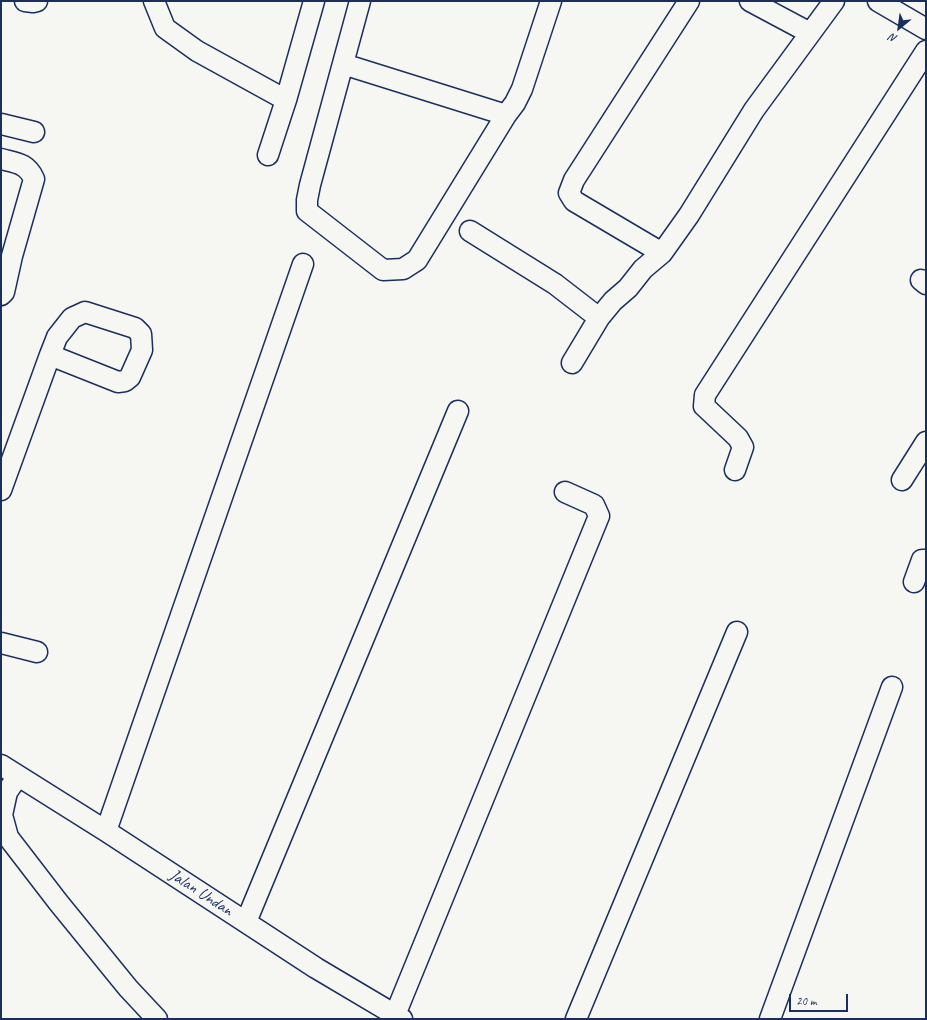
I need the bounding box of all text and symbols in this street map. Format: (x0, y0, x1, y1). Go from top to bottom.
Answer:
north arrow (879, 8, 919, 48)
text: N (887, 31, 900, 46)
street label: Jalan Undan (165, 865, 237, 921)
scale bar (791, 986, 850, 1012)
text: 20 m (796, 993, 816, 1009)

